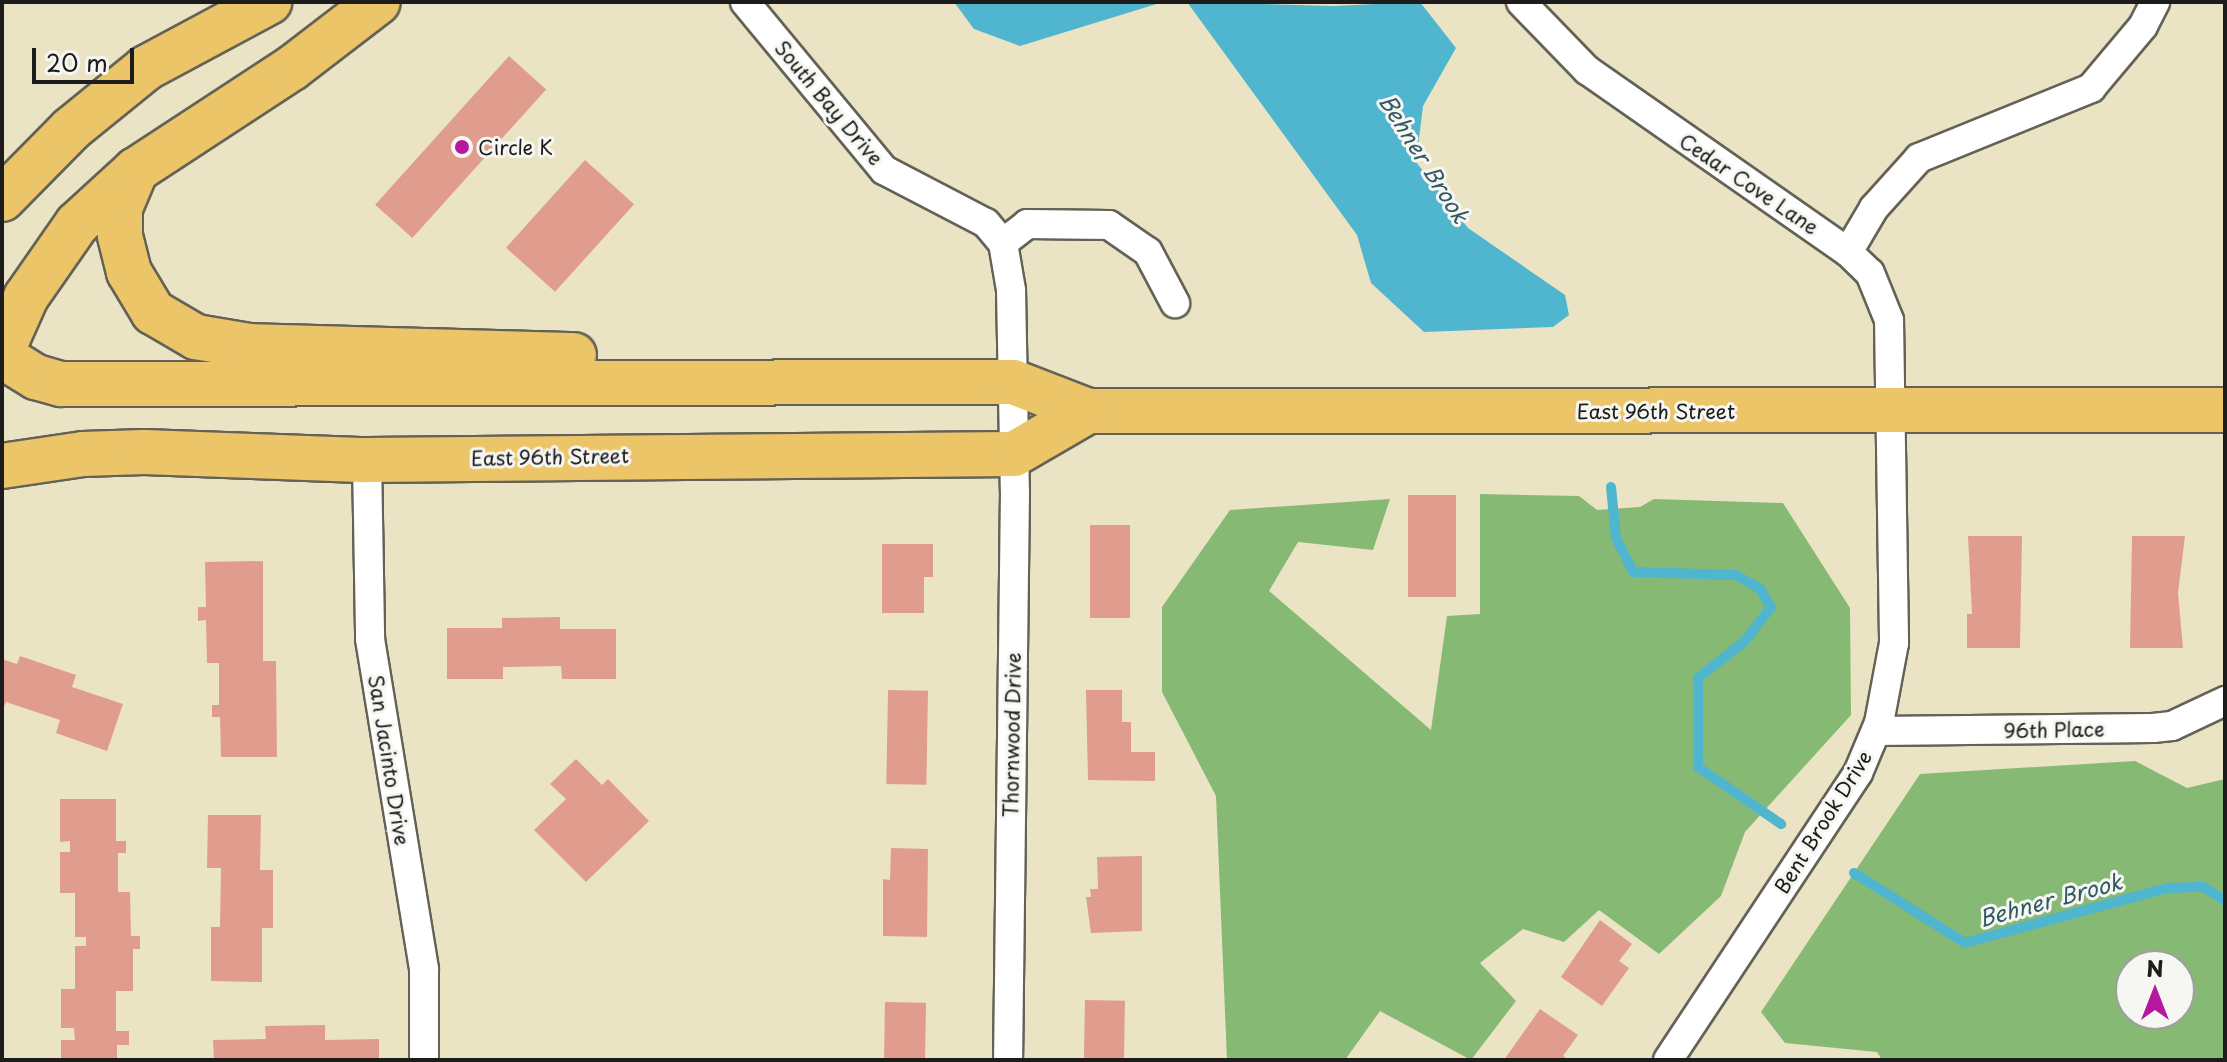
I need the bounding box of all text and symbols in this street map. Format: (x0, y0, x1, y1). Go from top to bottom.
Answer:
scale bar (36, 32, 138, 82)
street label: South Bay Drive (770, 35, 888, 171)
text: 20 m (46, 44, 108, 80)
water label: Behner Brook (1375, 89, 1475, 227)
street label: Cedar Cove Lane (1674, 128, 1824, 240)
place label: Circle K (478, 135, 555, 159)
marker: Circle K (453, 138, 471, 156)
street label: East 96th Street (1576, 399, 1736, 423)
street label: East 96th Street (470, 444, 630, 470)
street label: Thornwood Drive (999, 652, 1025, 818)
street label: San Jacinto Drive (364, 674, 414, 846)
street label: 96th Place (2002, 717, 2106, 743)
street label: Bent Brook Drive (1769, 745, 1877, 899)
water label: Behner Brook (1976, 867, 2124, 931)
north arrow (2115, 950, 2195, 1030)
text: N (2146, 951, 2164, 984)

